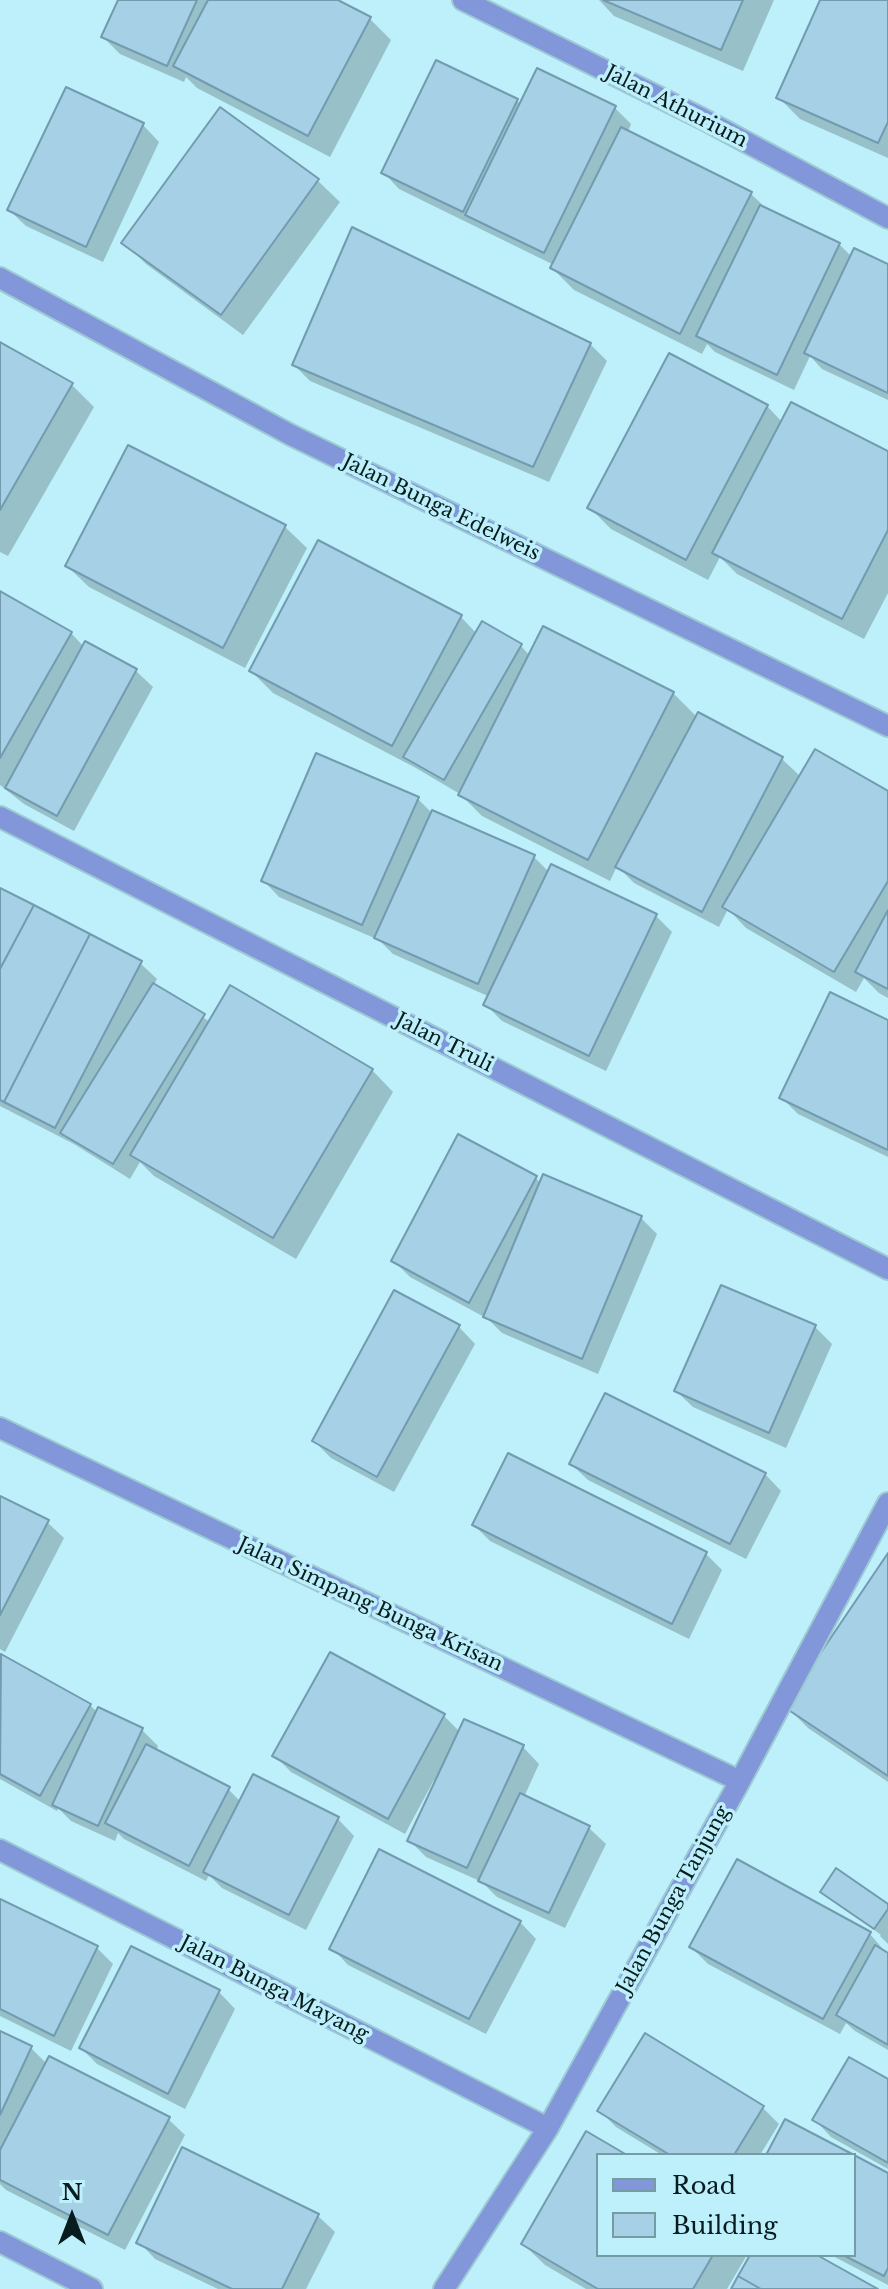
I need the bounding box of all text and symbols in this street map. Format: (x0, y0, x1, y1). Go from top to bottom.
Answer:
street label: Jalan Athurium (601, 61, 751, 153)
street label: Jalan Bunga Edelweis (338, 450, 544, 566)
street label: Jalan Truli (391, 1008, 497, 1078)
street label: Jalan Simpang Bunga Krisan (234, 1533, 506, 1677)
street label: Jalan Bunga Tanjung (612, 1802, 736, 1998)
street label: Jalan Bunga Mayang (176, 1931, 372, 2047)
legend (596, 2153, 856, 2257)
text: Road (672, 2171, 736, 2200)
north arrow (32, 2177, 112, 2257)
text: N (62, 2179, 82, 2206)
text: Building (672, 2211, 778, 2240)

